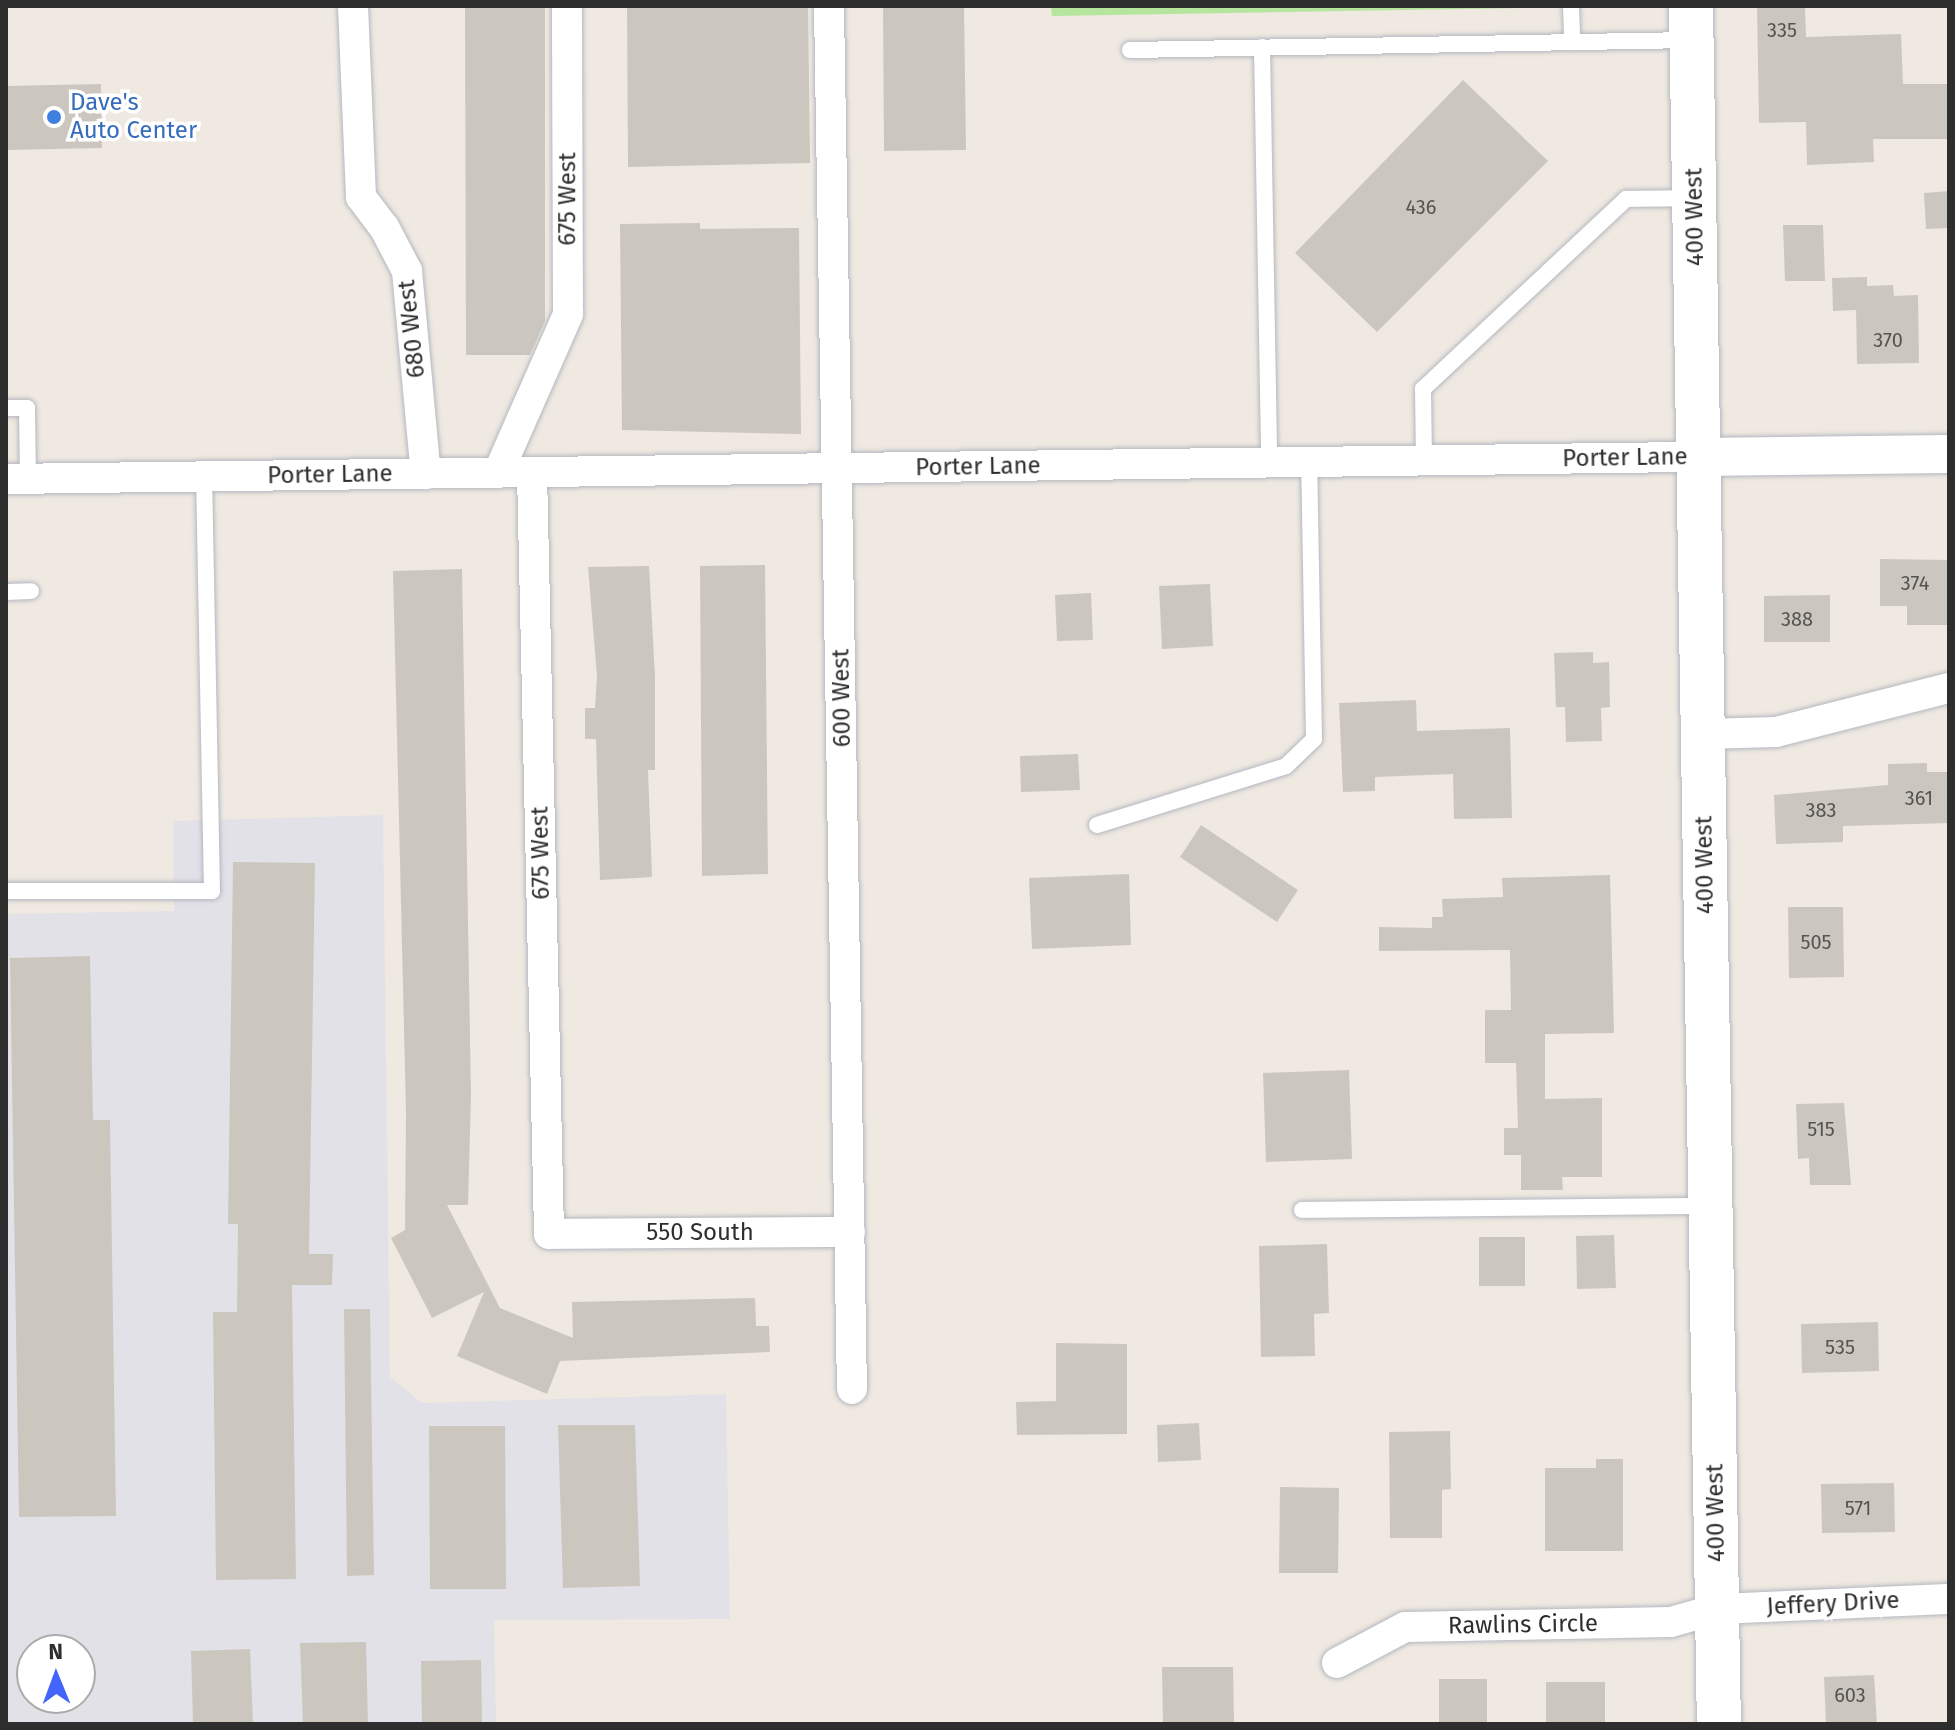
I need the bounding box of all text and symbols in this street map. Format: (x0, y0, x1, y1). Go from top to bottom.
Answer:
house number: 335 (1767, 18, 1797, 42)
place label: Dave's Auto Center (70, 89, 197, 145)
marker: Dave's Auto Center (45, 108, 63, 126)
street label: 675 West (554, 152, 582, 246)
street label: 400 West (1680, 168, 1710, 266)
house number: 436 (1406, 195, 1436, 219)
street label: 680 West (393, 279, 431, 379)
house number: 370 (1873, 328, 1903, 352)
street label: Porter Lane (1562, 443, 1688, 473)
street label: Porter Lane (915, 452, 1041, 482)
street label: Porter Lane (267, 460, 393, 490)
house number: 374 (1901, 571, 1929, 595)
house number: 388 (1781, 607, 1813, 631)
street label: 600 West (827, 649, 857, 747)
house number: 361 (1905, 786, 1933, 810)
house number: 383 (1806, 798, 1836, 822)
street label: 675 West (526, 806, 556, 900)
street label: 400 West (1690, 816, 1720, 914)
house number: 505 (1800, 930, 1832, 954)
house number: 515 (1807, 1117, 1835, 1141)
street label: 550 South (646, 1219, 754, 1247)
house number: 535 (1825, 1335, 1855, 1359)
street label: 400 West (1701, 1464, 1731, 1562)
house number: 571 (1845, 1496, 1871, 1520)
street label: Jeffery Drive (1766, 1586, 1900, 1622)
street label: Rawlins Circle (1448, 1609, 1598, 1641)
north arrow (16, 1634, 96, 1714)
text: N (48, 1638, 63, 1665)
house number: 603 (1834, 1683, 1866, 1707)

